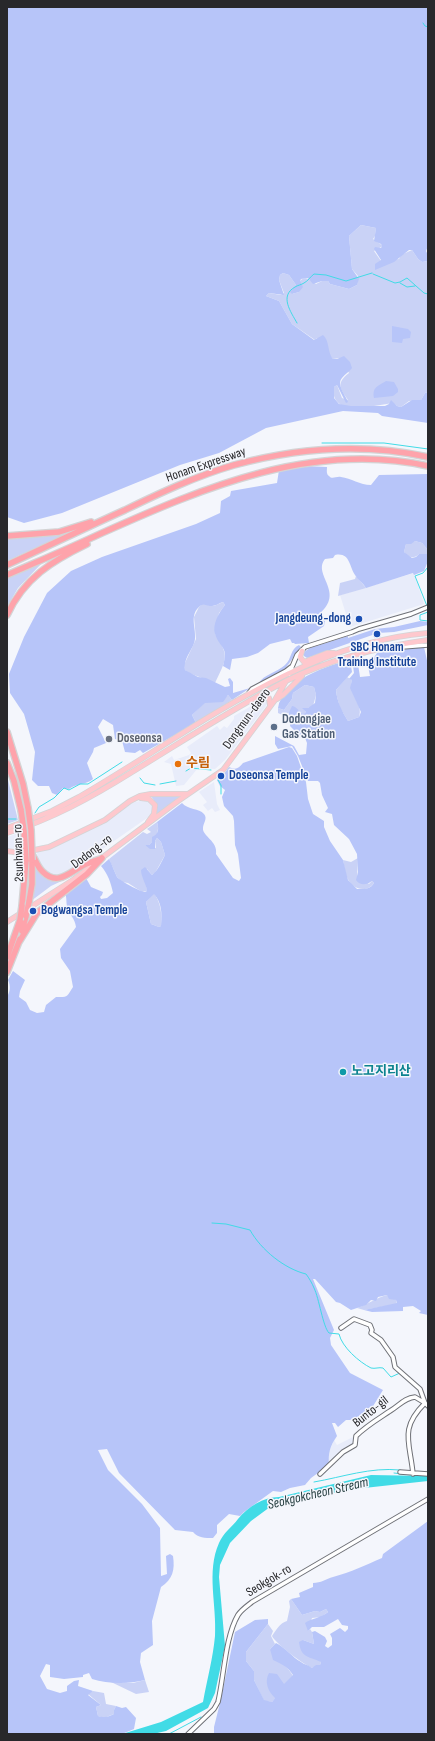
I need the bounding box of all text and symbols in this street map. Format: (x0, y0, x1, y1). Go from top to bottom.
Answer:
street label: Honam Expressway (164, 444, 248, 486)
place label: Jangdeung-dong (275, 611, 351, 627)
marker: Jangdeung-dong (354, 614, 364, 624)
marker: SBC Honam Training Institute (372, 629, 382, 639)
place label: SBC Honam Training Institute (338, 640, 416, 671)
street label: Dongmun-daero (220, 686, 274, 752)
place label: Dodongjae Gas Station (282, 712, 335, 743)
marker: Dodongjae Gas Station (269, 722, 279, 732)
place label: Doseonsa (117, 731, 162, 747)
marker: Doseonsa (104, 734, 114, 744)
place label: 수림 (186, 756, 210, 772)
marker: 수림 (173, 759, 183, 769)
place label: Doseonsa Temple (229, 768, 309, 784)
marker: Doseonsa Temple (216, 771, 226, 781)
street label: 2sunhwan-ro (10, 824, 28, 882)
street label: Dodong-ro (68, 832, 116, 872)
place label: Bogwangsa Temple (41, 903, 128, 919)
marker: Bogwangsa Temple (28, 906, 38, 916)
place label: 노고지리산 (351, 1064, 411, 1080)
marker: 노고지리산 (338, 1067, 348, 1077)
street label: Bunto-gil (350, 1393, 392, 1431)
water label: Seokgokcheon Stream (266, 1474, 370, 1514)
street label: Seokgok-ro (244, 1561, 294, 1601)

